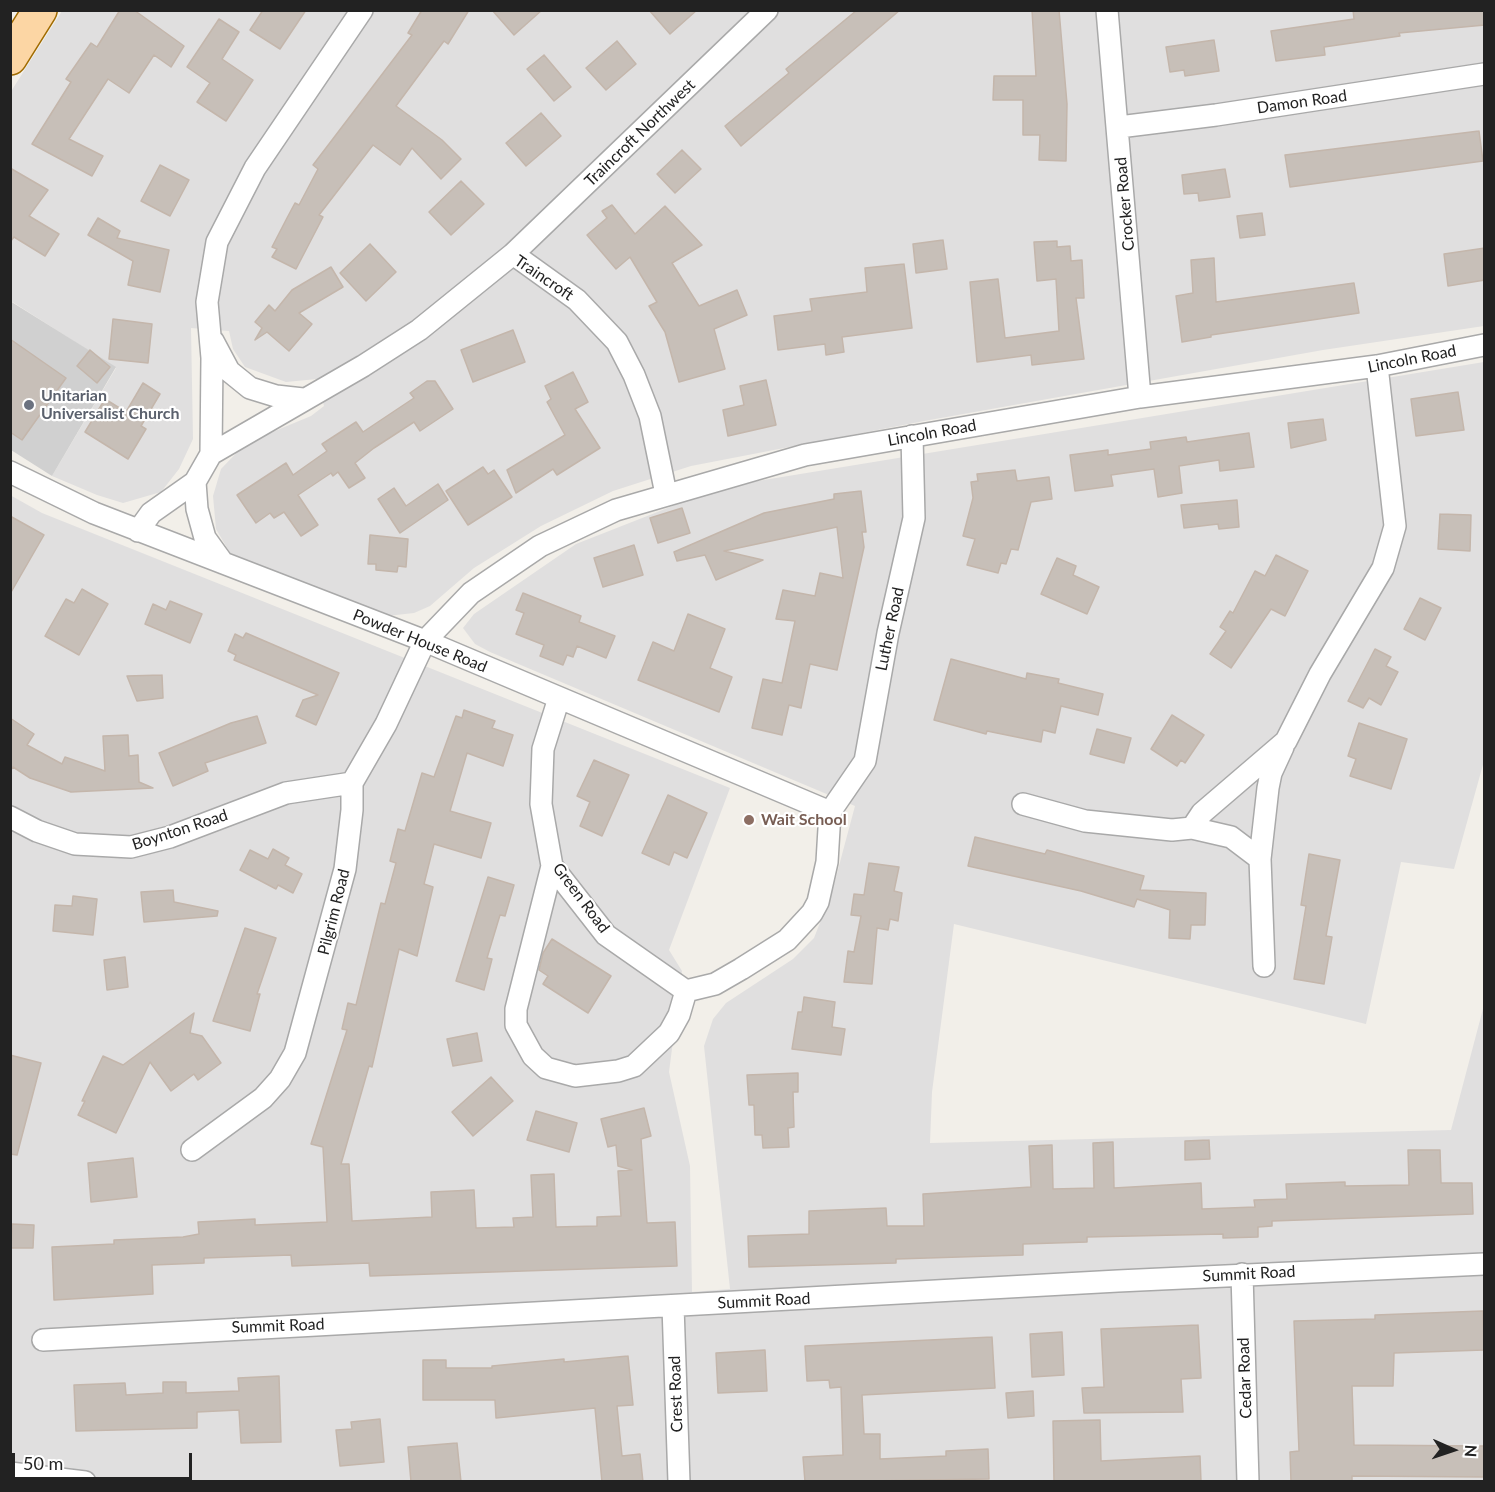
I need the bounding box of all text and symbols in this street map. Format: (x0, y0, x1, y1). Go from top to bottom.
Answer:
street label: Traincroft Northwest (581, 75, 699, 191)
street label: Damon Road (1256, 86, 1348, 118)
street label: Crocker Road (1111, 156, 1139, 252)
street label: Traincroft (511, 251, 577, 305)
street label: Lincoln Road (1366, 341, 1458, 377)
place label: Unitarian Universalist Church (41, 386, 180, 424)
marker: Unitarian Universalist Church (22, 398, 36, 412)
street label: Lincoln Road (886, 416, 978, 450)
street label: Luther Road (872, 585, 908, 673)
street label: Powder House Road (350, 605, 490, 677)
street label: Boynton Road (130, 806, 230, 854)
place label: Wait School (761, 810, 847, 830)
marker: Wait School (742, 813, 756, 827)
street label: Green Road (549, 859, 613, 937)
street label: Pilgrim Road (314, 867, 354, 957)
street label: Summit Road (1202, 1262, 1296, 1286)
street label: Summit Road (717, 1289, 811, 1313)
street label: Summit Road (231, 1315, 325, 1337)
street label: Cedar Road (1234, 1337, 1256, 1419)
street label: Crest Road (665, 1355, 687, 1433)
north arrow (1423, 1420, 1483, 1480)
scale bar (15, 1441, 195, 1479)
text: N (1462, 1444, 1481, 1458)
text: 50 m (23, 1452, 63, 1474)

